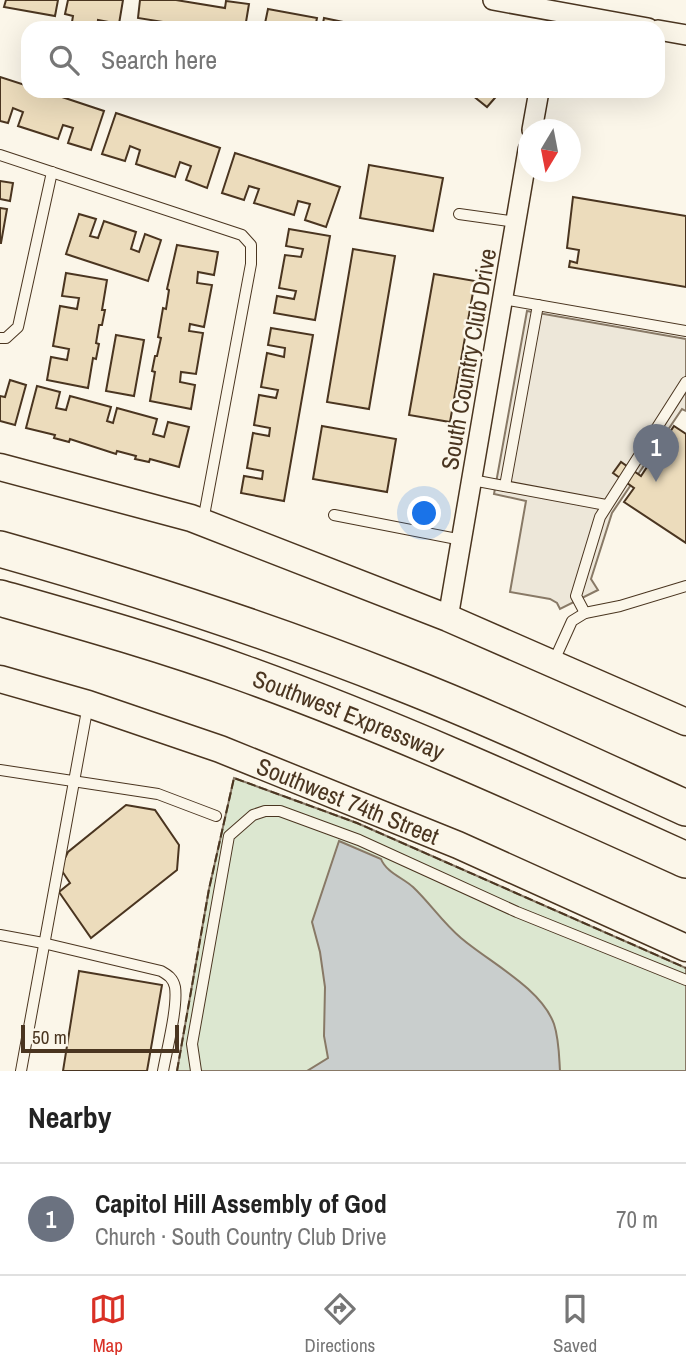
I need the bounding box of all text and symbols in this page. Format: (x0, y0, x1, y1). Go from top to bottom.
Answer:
search box (21, 21, 665, 98)
icon: search (45, 41, 83, 79)
text: Search here (101, 42, 217, 77)
north arrow (518, 119, 581, 182)
street label: South Country Club Drive (433, 246, 503, 472)
pin: 1 (633, 424, 679, 482)
your location (407, 496, 441, 530)
street label: Southwest Expressway (249, 662, 450, 767)
street label: Southwest 74th Street (252, 750, 444, 852)
scale bar (21, 1022, 178, 1054)
text: 50 m (32, 1024, 67, 1050)
text: Nearby (28, 1097, 111, 1137)
text: Capitol Hill Assembly of God (95, 1186, 387, 1221)
text: 1 (46, 1204, 56, 1235)
text: 70 m (616, 1204, 658, 1235)
text: Church · South Country Club Drive (95, 1221, 386, 1252)
tab: Map (89, 1290, 127, 1358)
tab: Directions (304, 1290, 375, 1358)
tab: Saved (553, 1290, 597, 1358)

